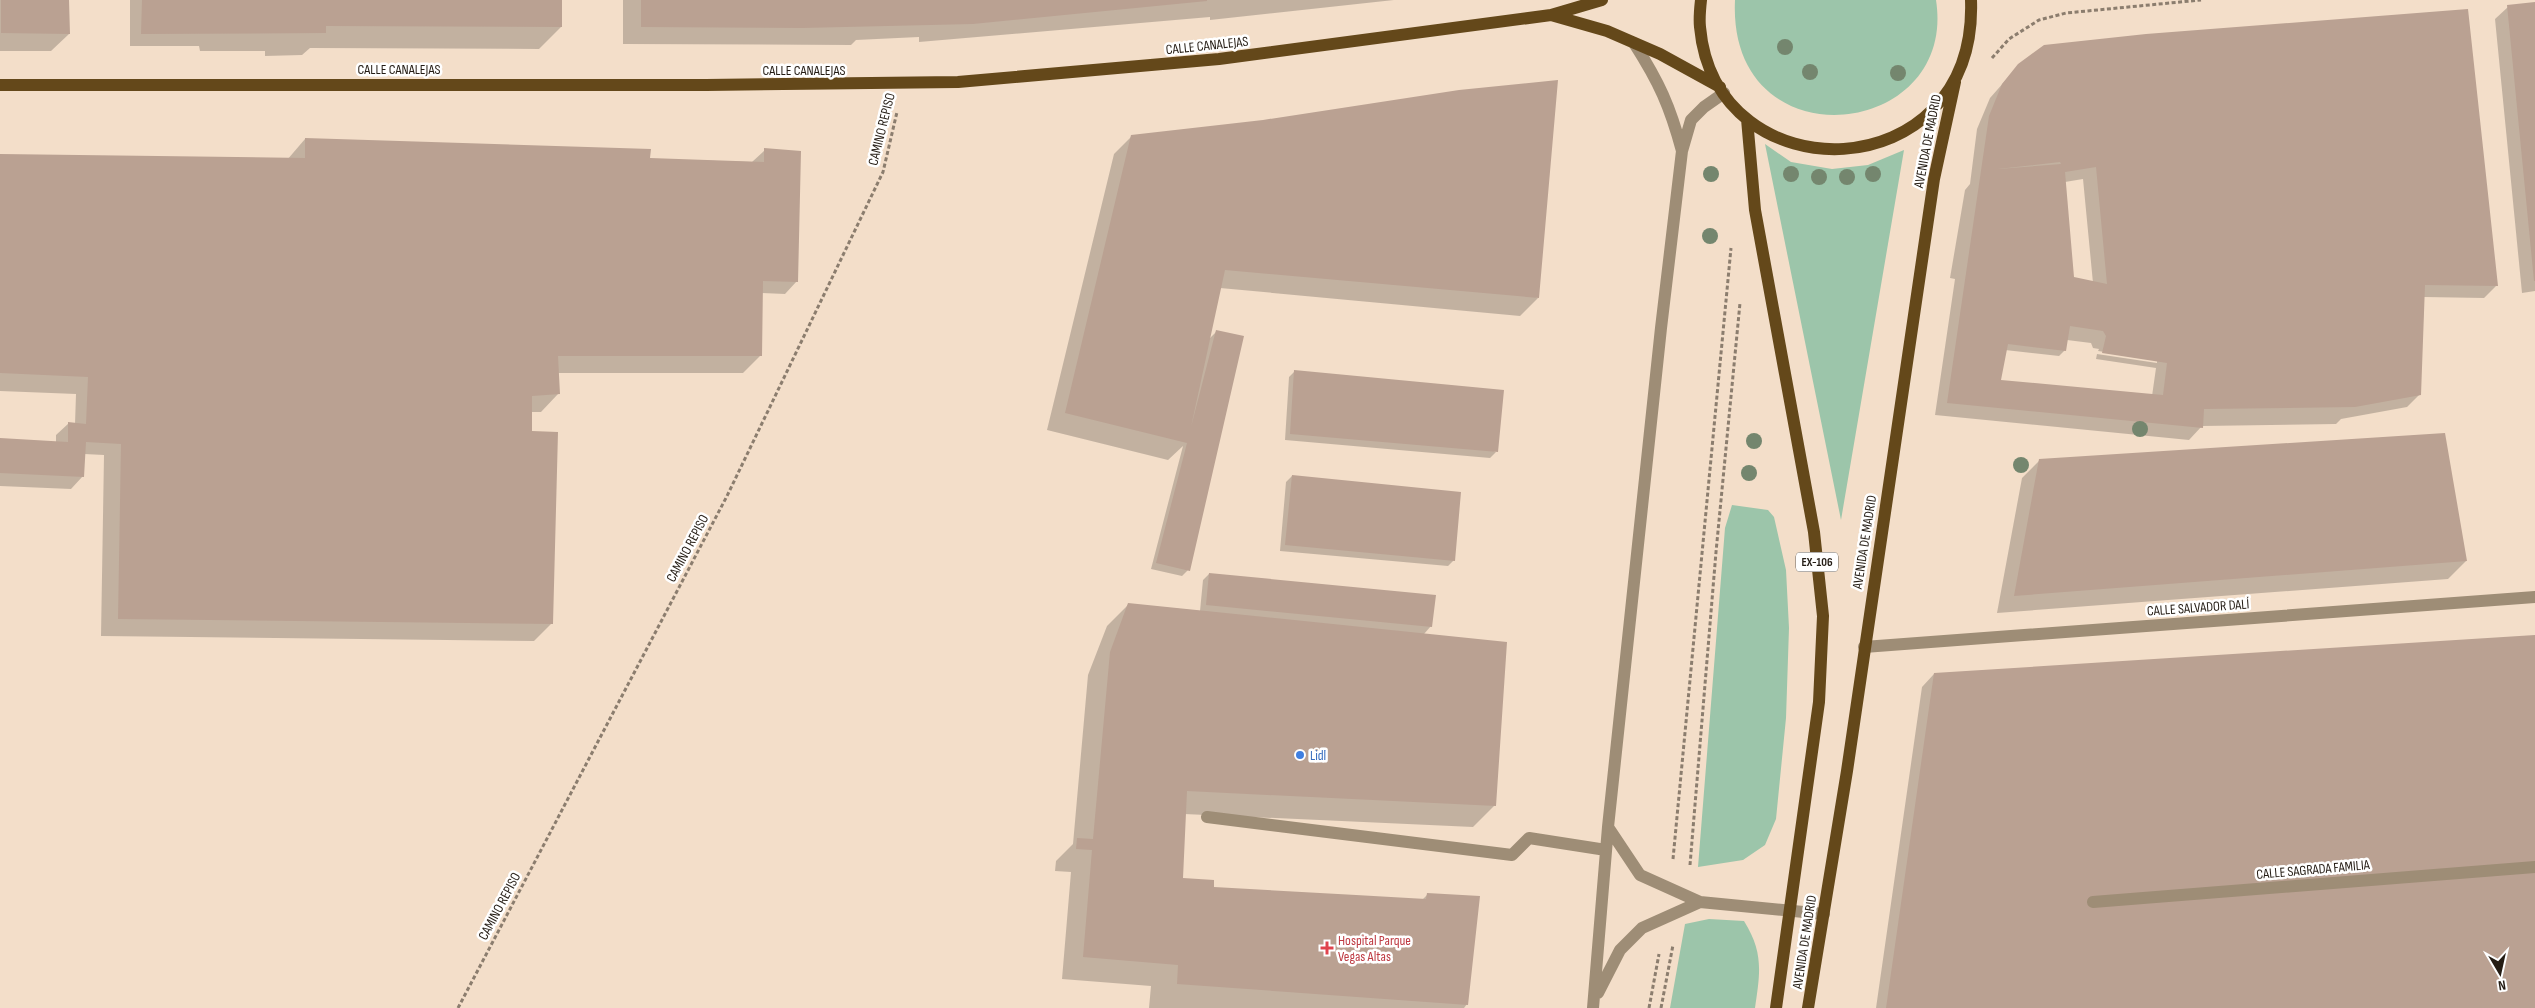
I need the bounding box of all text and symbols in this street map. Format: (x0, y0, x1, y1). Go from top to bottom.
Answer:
street label: CALLE CANALEJAS (1165, 33, 1249, 58)
street label: CALLE CANALEJAS (358, 61, 440, 78)
street label: CALLE CANALEJAS (763, 62, 845, 79)
street label: CAMINO REPISO (864, 91, 899, 167)
street label: AVENIDA DE MADRID (1910, 93, 1945, 190)
street label: AVENIDA DE MADRID (1849, 494, 1880, 591)
street label: CAMINO REPISO (663, 511, 712, 585)
road number: EX-106 (1796, 552, 1838, 572)
street label: CALLE SALVADOR DALÍ (2146, 595, 2250, 620)
place label: Lidl (1310, 747, 1326, 764)
marker: Lidl (1294, 749, 1306, 761)
street label: CALLE SAGRADA FAMILIA (2256, 856, 2371, 883)
street label: CAMINO REPISO (475, 869, 524, 943)
street label: AVENIDA DE MADRID (1789, 894, 1820, 991)
place label: Hospital Parque Vegas Altas (1338, 932, 1411, 965)
marker: Hospital Parque Vegas Altas (1320, 941, 1334, 955)
north arrow (2475, 948, 2525, 998)
text: N (2497, 976, 2507, 994)

